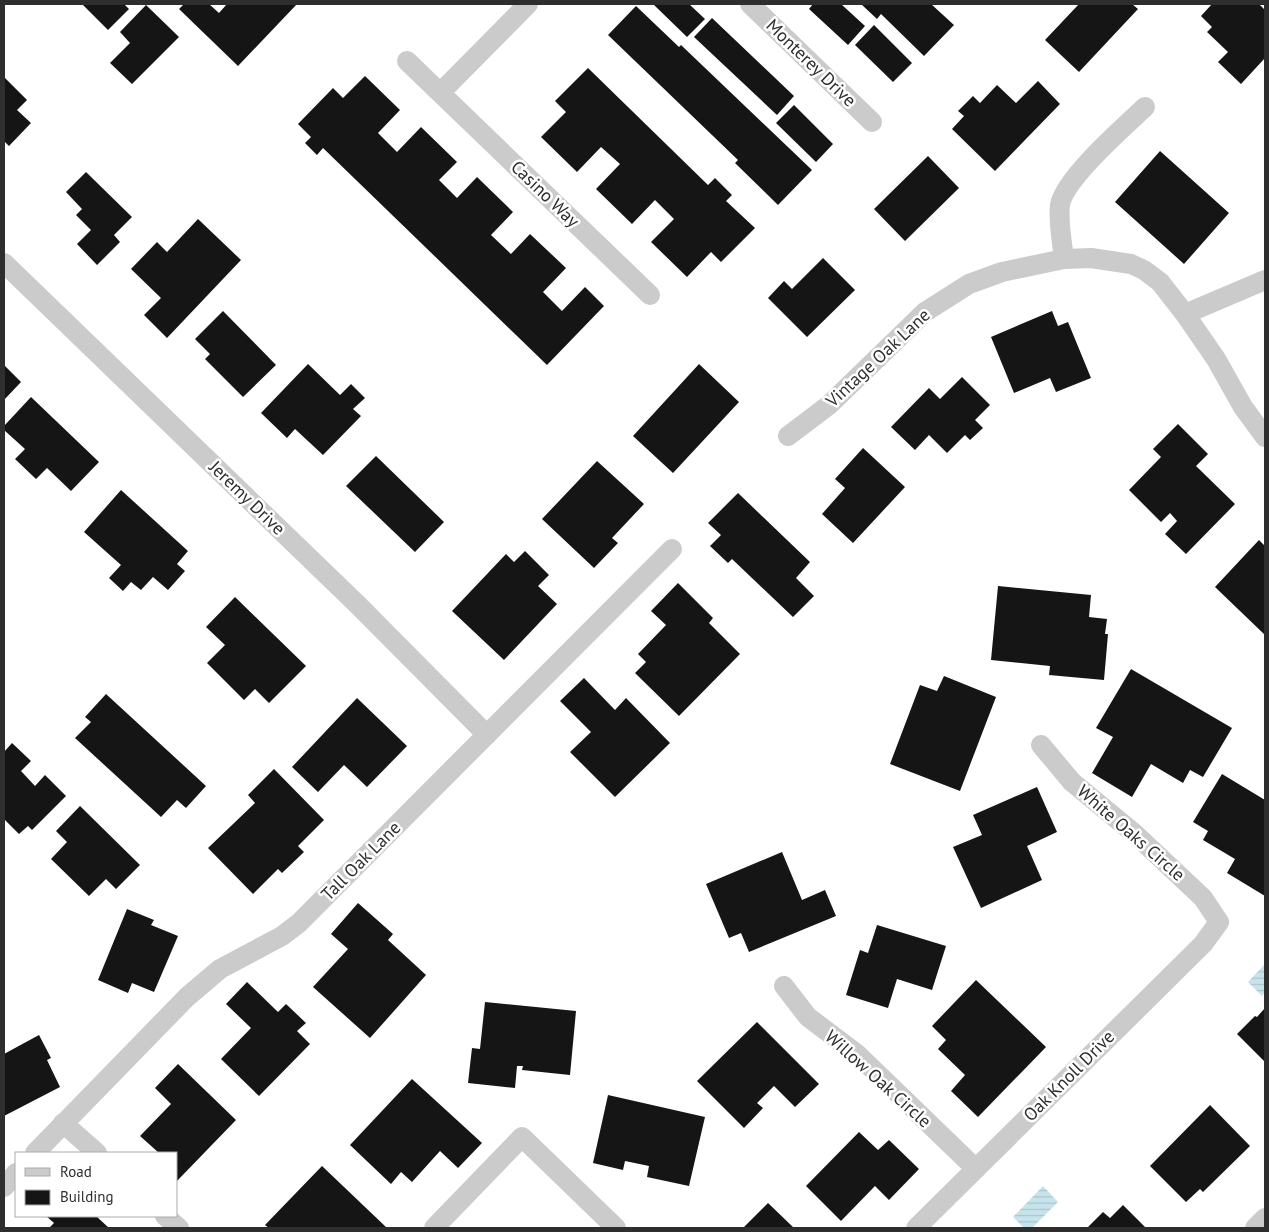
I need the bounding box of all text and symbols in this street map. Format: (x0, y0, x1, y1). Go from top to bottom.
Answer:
street label: Monterey Drive (761, 14, 861, 111)
street label: Casino Way (506, 155, 585, 232)
street label: Vintage Oak Lane (820, 303, 935, 413)
street label: Jeremy Drive (204, 455, 290, 540)
street label: White Oaks Circle (1073, 780, 1190, 886)
street label: Tall Oak Lane (316, 816, 405, 905)
street label: Willow Oak Circle (820, 1025, 936, 1132)
street label: Oak Knoll Drive (1018, 1025, 1119, 1126)
legend (15, 1152, 178, 1217)
text: Road (60, 1162, 92, 1181)
text: Building (60, 1187, 114, 1206)

